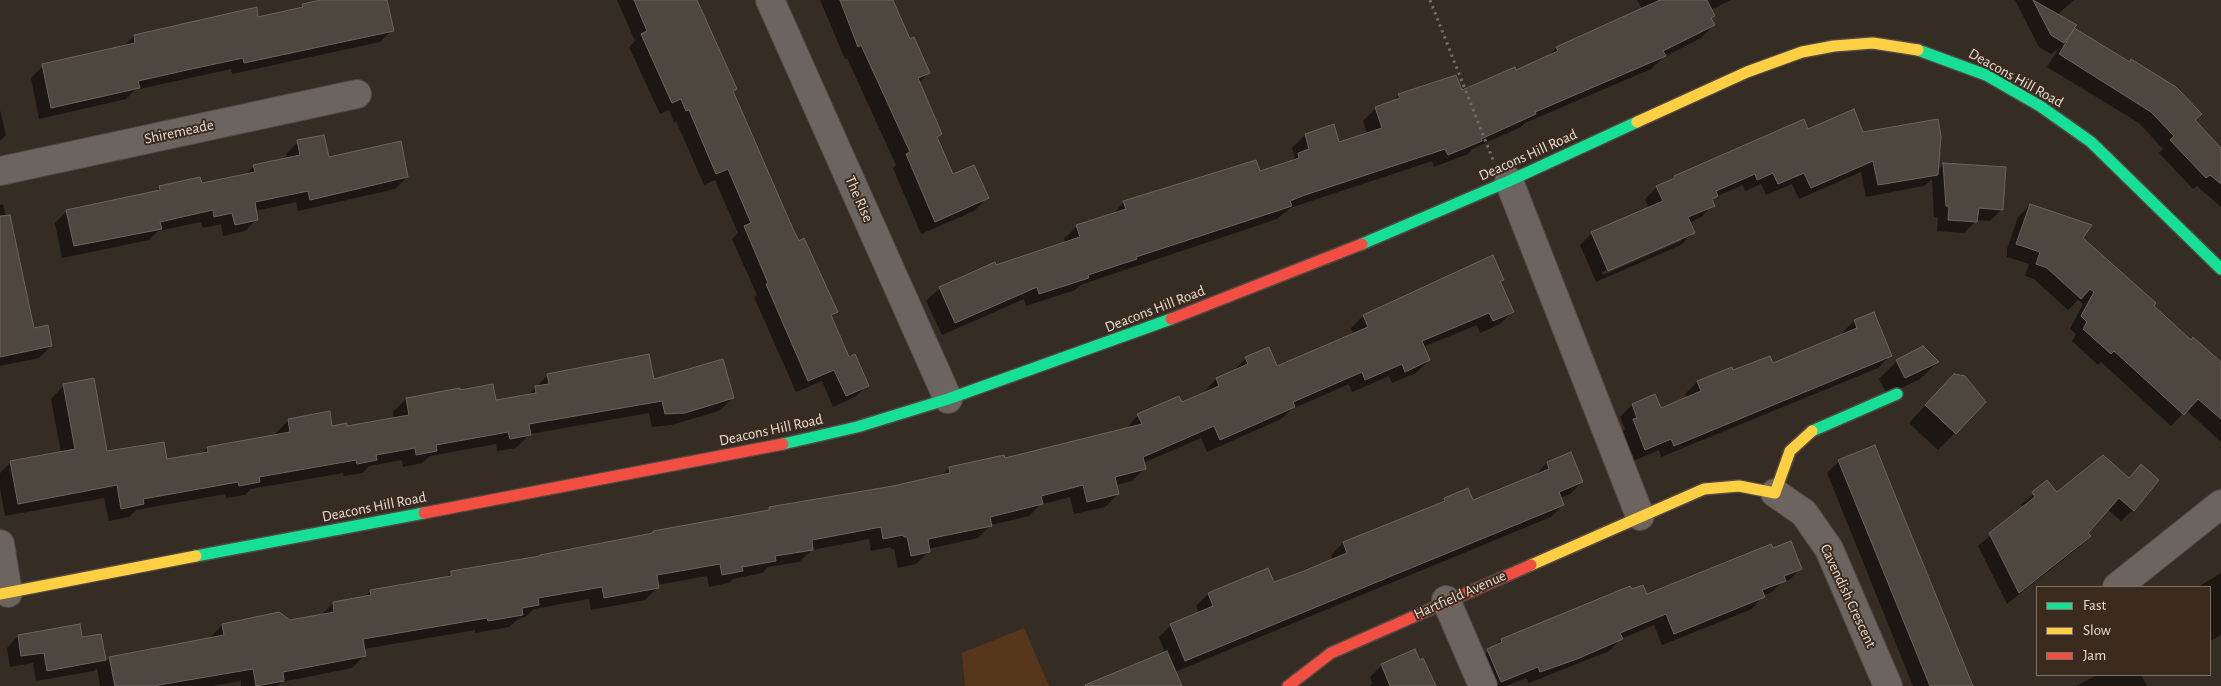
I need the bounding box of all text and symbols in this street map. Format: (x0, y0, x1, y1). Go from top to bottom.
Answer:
street label: Deacons Hill Road (1965, 44, 2067, 112)
street label: Shiremeade (143, 116, 215, 148)
street label: Deacons Hill Road (1476, 125, 1580, 185)
street label: The Rise (841, 173, 877, 225)
street label: Deacons Hill Road (1102, 282, 1208, 336)
street label: Deacons Hill Road (717, 410, 825, 450)
street label: Deacons Hill Road (320, 488, 428, 526)
street label: Cavendish Crescent (1816, 541, 1880, 651)
street label: Hartfield Avenue (1411, 567, 1509, 623)
legend (2036, 586, 2211, 676)
text: Fast (2083, 598, 2106, 613)
text: Slow (2083, 623, 2111, 638)
text: Jam (2083, 648, 2106, 663)

